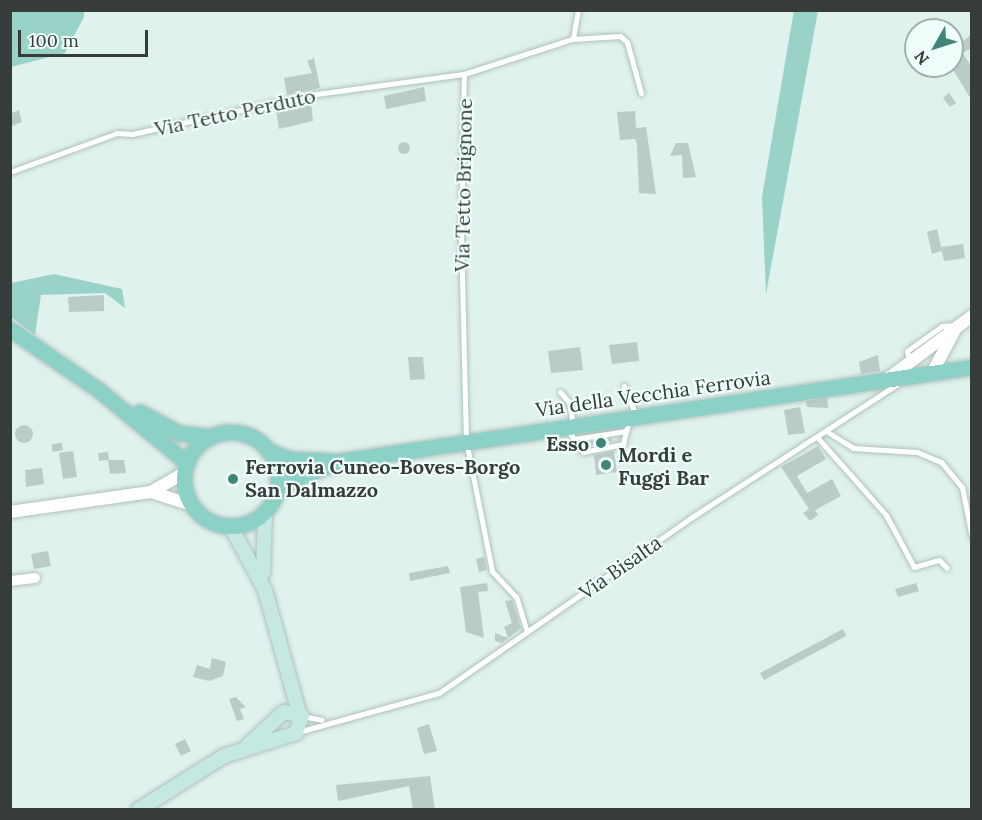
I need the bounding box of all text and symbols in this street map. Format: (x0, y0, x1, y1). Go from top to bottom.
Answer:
scale bar (21, 18, 152, 56)
north arrow (904, 18, 964, 78)
text: 100 m (29, 29, 79, 52)
text: N (910, 47, 933, 69)
street label: Via Tetto Perduto (152, 83, 318, 141)
street label: Via Tetto Brignone (449, 98, 477, 272)
street label: Via della Vecchia Ferrovia (534, 365, 772, 421)
place label: Esso (546, 431, 589, 455)
marker: Esso (594, 436, 608, 450)
place label: Mordi e Fuggi Bar (618, 442, 709, 489)
place label: Ferrovia Cuneo-Boves-Borgo San Dalmazzo (245, 455, 520, 502)
marker: Mordi e Fuggi Bar (599, 458, 613, 472)
marker: Ferrovia Cuneo-Boves-Borgo San Dalmazzo (226, 472, 240, 486)
street label: Via Bisalta (574, 530, 666, 604)

